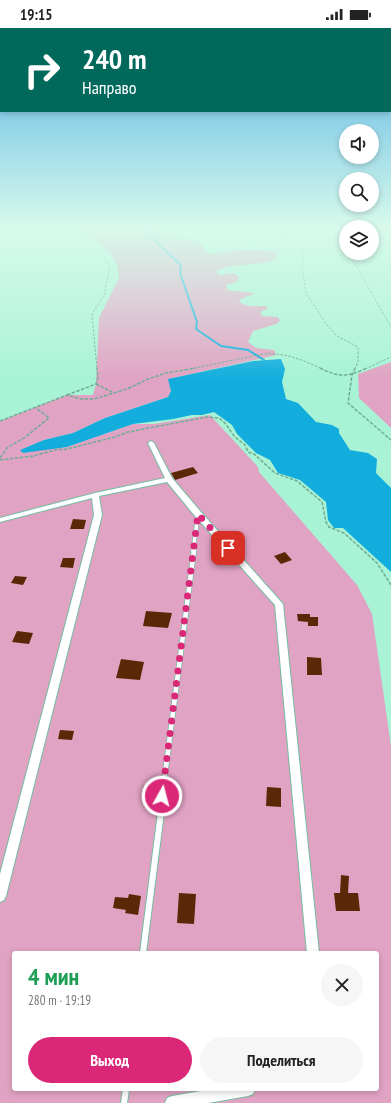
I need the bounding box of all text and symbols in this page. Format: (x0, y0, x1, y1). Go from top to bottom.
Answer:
text: 19:15 (20, 5, 52, 24)
text: 240 m (82, 40, 146, 77)
icon: right (16, 44, 68, 96)
text: Направо (82, 76, 137, 99)
map controls (339, 124, 379, 260)
button: sound (339, 124, 379, 164)
button: search (339, 172, 379, 212)
button: layers (339, 220, 379, 260)
pin (211, 531, 245, 565)
icon: arrive (217, 537, 239, 559)
position arrow (141, 775, 183, 817)
text: 4 мин (28, 961, 79, 992)
button: close (321, 964, 363, 1006)
text: 280 m · 19:19 (28, 992, 91, 1009)
button: Выход (28, 1037, 192, 1083)
button: Поделиться (200, 1037, 363, 1083)

